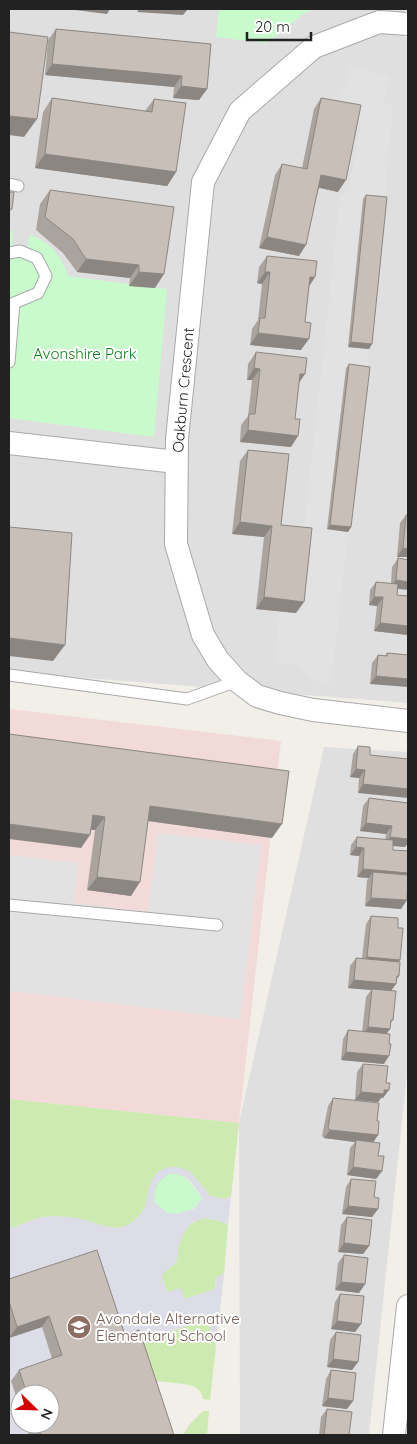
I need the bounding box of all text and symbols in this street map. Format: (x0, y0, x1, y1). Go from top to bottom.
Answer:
scale bar (247, 10, 311, 42)
text: 20 m (255, 17, 290, 36)
street label: Oakburn Crescent (168, 327, 198, 453)
park label: Avonshire Park (33, 344, 137, 363)
place label: Avondale Alternative Elementary School (96, 1309, 240, 1345)
school or university icon: Avondale Alternative Elementary School (66, 1314, 92, 1340)
north arrow (10, 1384, 60, 1434)
text: N (37, 1406, 57, 1422)

